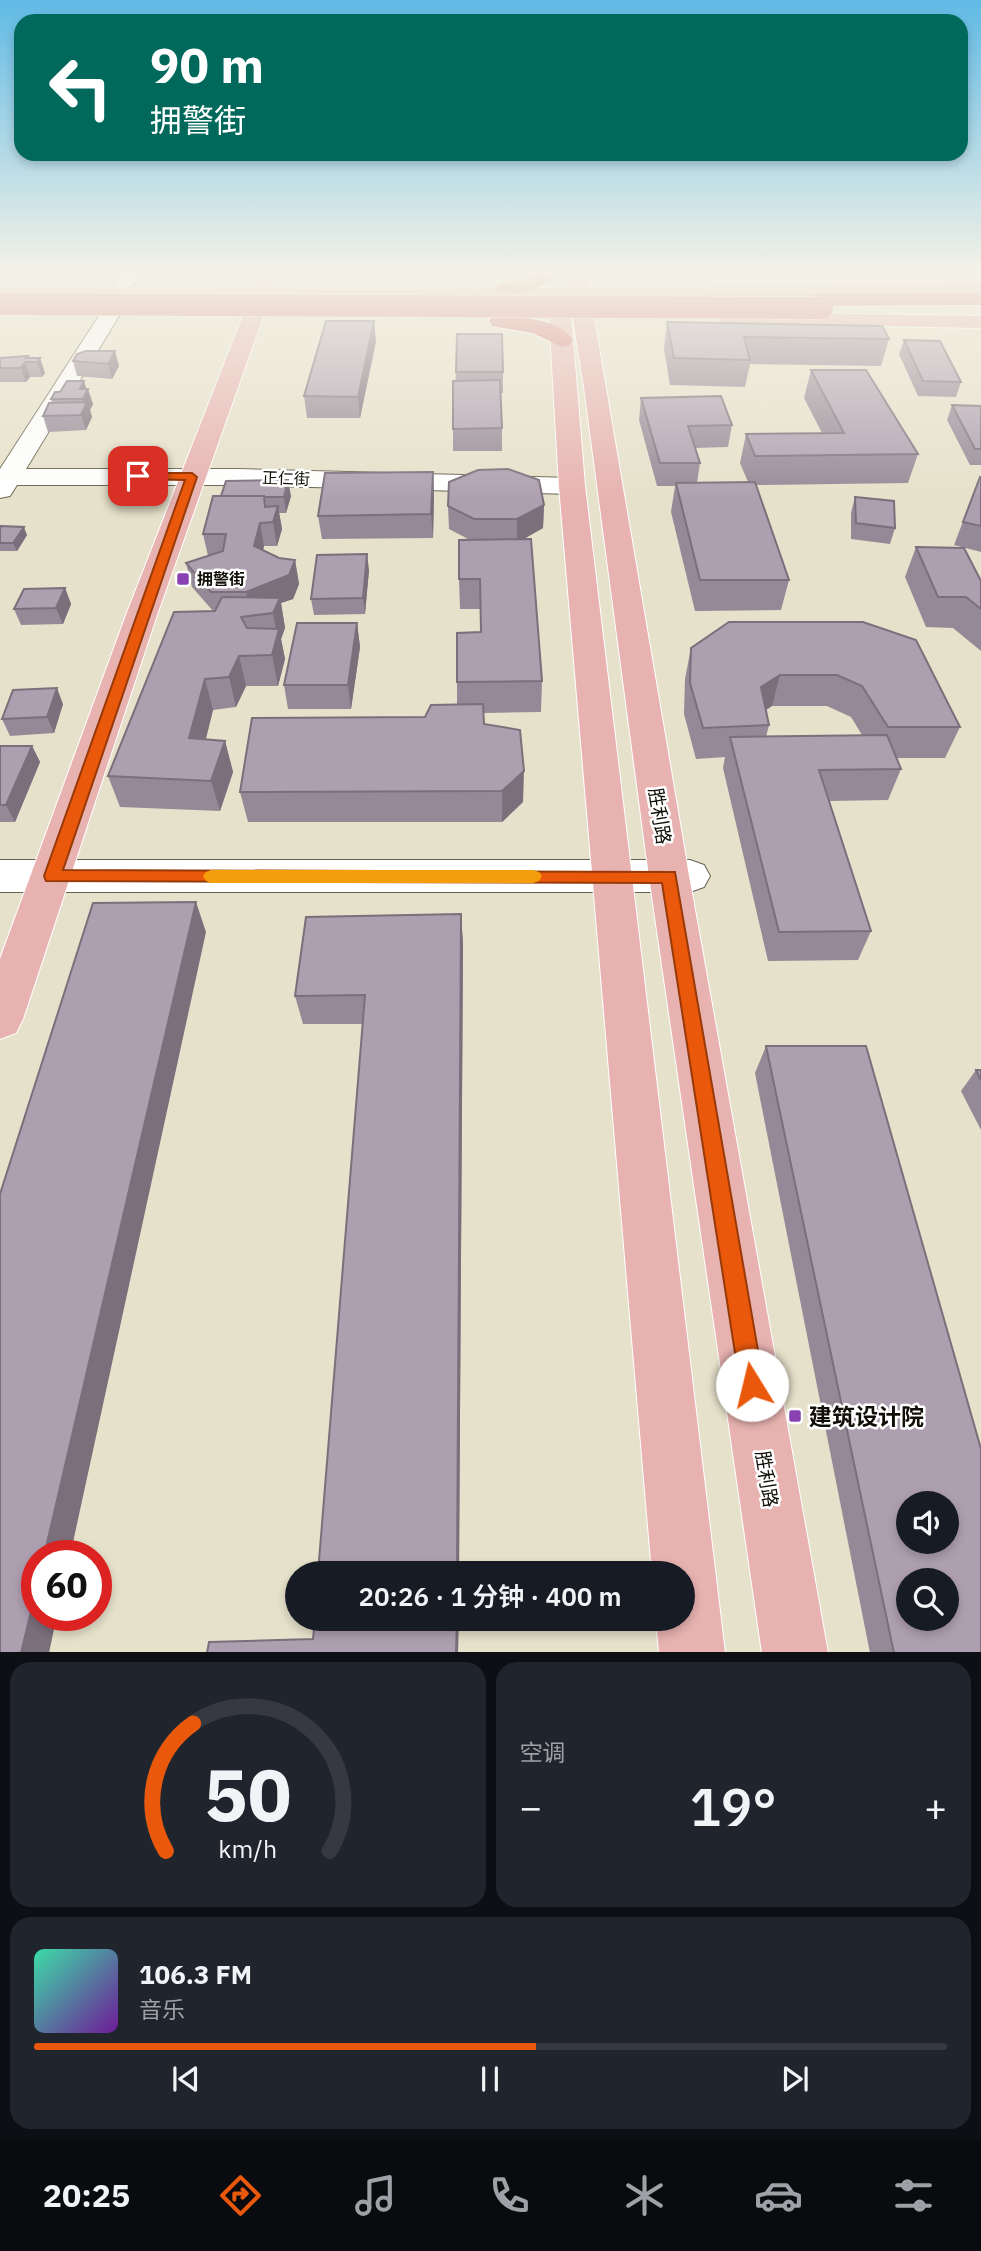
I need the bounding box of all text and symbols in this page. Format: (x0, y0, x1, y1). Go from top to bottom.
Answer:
text: 90 m (150, 33, 264, 96)
icon: left (35, 42, 126, 133)
text: 拥警街 (150, 99, 246, 141)
pin (108, 446, 168, 506)
icon: arrive (119, 457, 157, 495)
street label: 正仁街 (262, 467, 310, 489)
place label: 拥警街 (197, 569, 245, 589)
marker: 拥警街 (175, 571, 191, 587)
street label: 胜利路 (644, 786, 676, 846)
position arrow (715, 1348, 789, 1422)
place label: 建筑设计院 (809, 1401, 924, 1431)
marker: 建筑设计院 (787, 1408, 803, 1424)
street label: 胜利路 (751, 1449, 783, 1509)
map controls (896, 1491, 959, 1631)
button: sound (896, 1491, 959, 1554)
speed limit sign: 60 (21, 1540, 112, 1631)
button: search (896, 1568, 959, 1631)
text: 20:26 · 1 分钟 · 400 m (358, 1579, 622, 1613)
text: 空调 (520, 1737, 566, 1767)
text: 50 (204, 1746, 291, 1841)
text: 19° (690, 1773, 777, 1840)
text: − (520, 1782, 542, 1831)
text: + (924, 1782, 947, 1831)
text: km/h (218, 1831, 277, 1864)
text: 106.3 FM (139, 1957, 252, 1991)
text: 音乐 (139, 1994, 185, 2024)
icon: previous (167, 2060, 205, 2098)
icon: pause (471, 2060, 509, 2098)
icon: next (776, 2060, 814, 2098)
icon: directions (216, 2171, 265, 2220)
icon: music (351, 2171, 400, 2220)
icon: phone (485, 2171, 534, 2220)
icon: climate (620, 2171, 669, 2220)
icon: car (754, 2171, 803, 2220)
icon: filters (889, 2171, 938, 2220)
text: 20:25 (43, 2174, 130, 2216)

